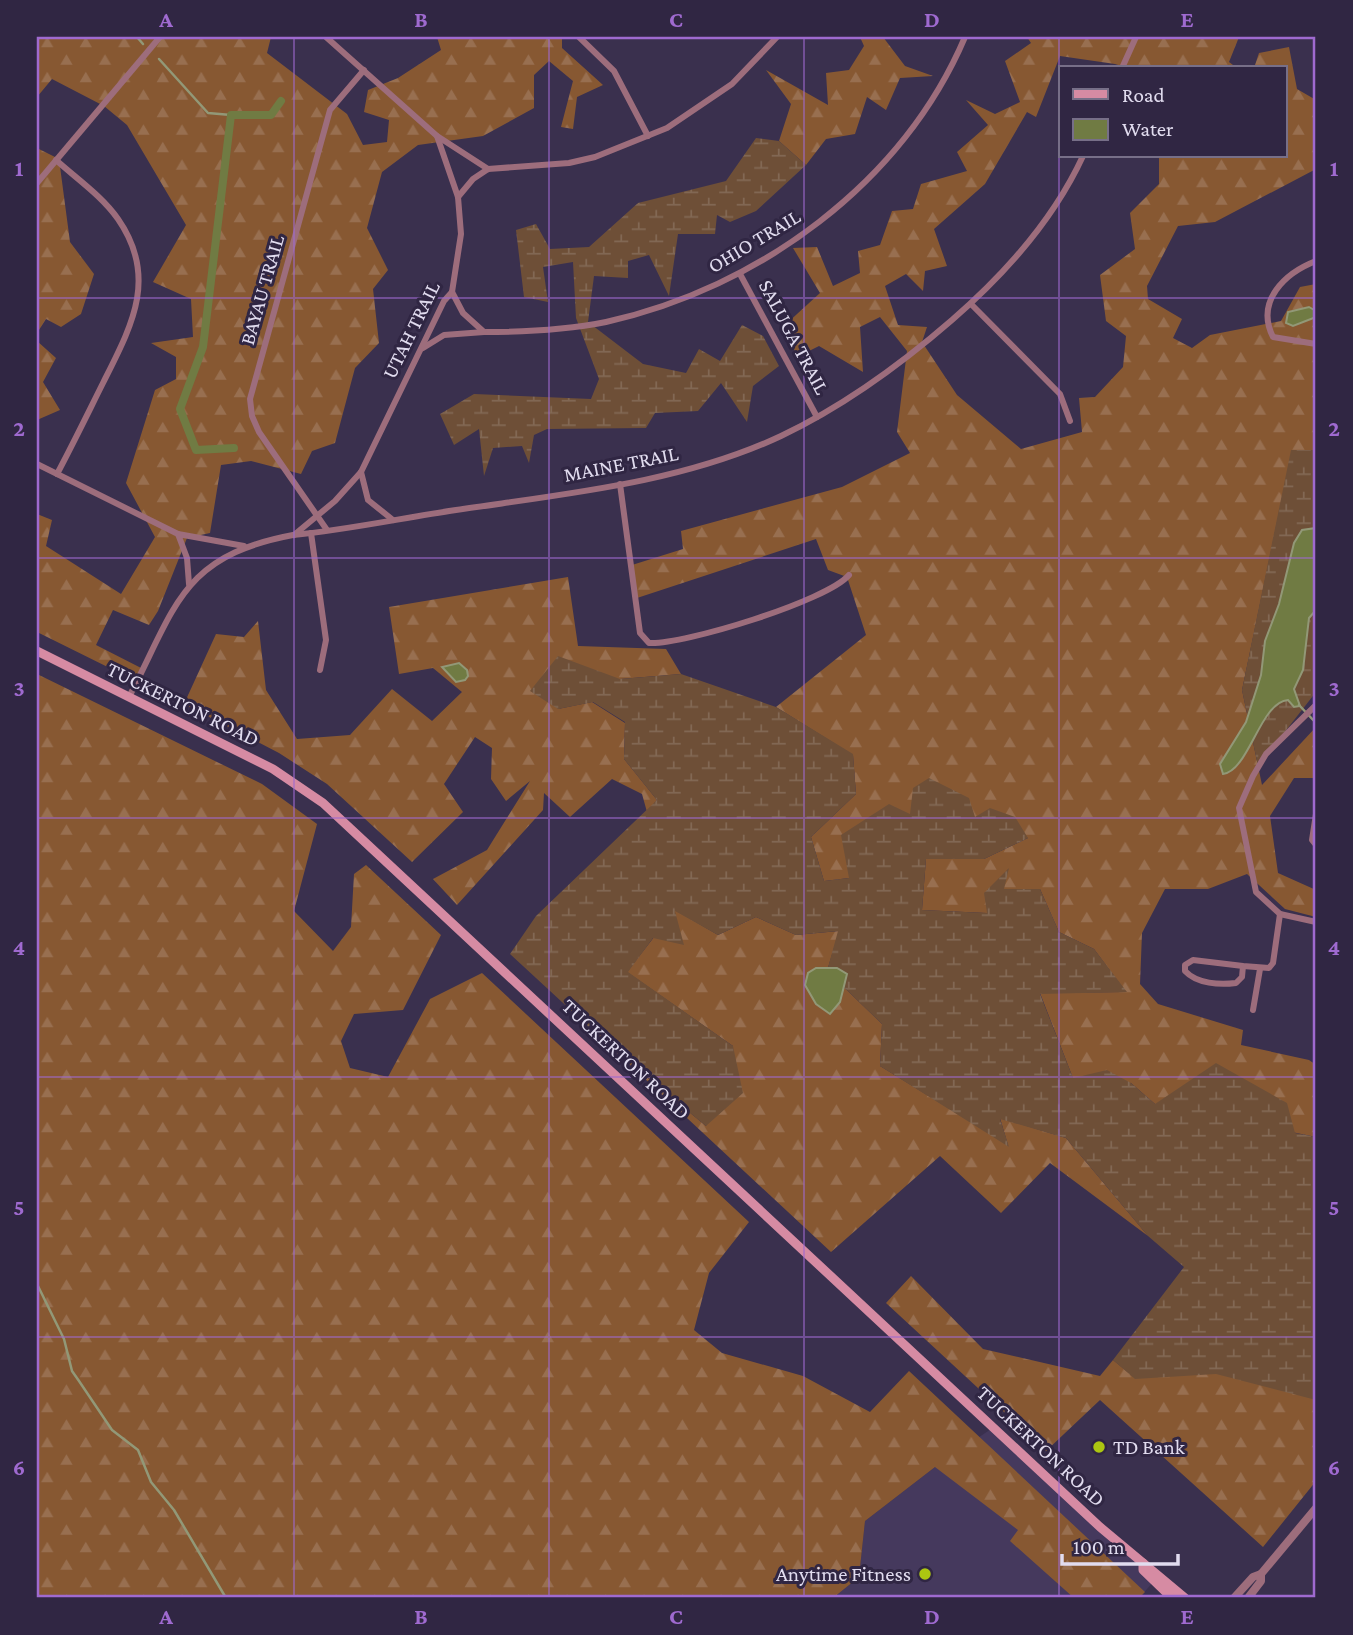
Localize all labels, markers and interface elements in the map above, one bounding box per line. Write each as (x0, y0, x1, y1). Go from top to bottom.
text: A (158, 6, 173, 32)
text: B (414, 6, 428, 32)
text: C (669, 6, 683, 32)
text: D (924, 6, 940, 32)
text: E (1180, 6, 1194, 32)
legend (1059, 66, 1286, 158)
text: Road (1122, 83, 1165, 107)
text: Water (1122, 117, 1174, 141)
text: 1 (15, 155, 24, 181)
text: 1 (1330, 155, 1339, 181)
street label: OHIO TRAIL (703, 204, 805, 278)
street label: BAYAU TRAIL (235, 232, 289, 348)
street label: SALUGA TRAIL (754, 276, 834, 399)
street label: UTAH TRAIL (377, 277, 445, 383)
text: 2 (13, 415, 25, 441)
text: 2 (1328, 415, 1340, 441)
street label: MAINE TRAIL (562, 441, 681, 487)
street label: TUCKERTON ROAD (103, 657, 263, 751)
text: 3 (13, 675, 25, 701)
text: 3 (1328, 675, 1340, 701)
text: 4 (13, 934, 25, 960)
text: 4 (1328, 934, 1340, 960)
street label: TUCKERTON ROAD (557, 993, 695, 1125)
text: 5 (13, 1194, 25, 1220)
text: 5 (1328, 1194, 1340, 1220)
street label: TUCKERTON ROAD (972, 1380, 1110, 1512)
place label: TD Bank (1113, 1435, 1185, 1459)
marker: TD Bank (1091, 1439, 1107, 1455)
text: 6 (13, 1454, 25, 1480)
text: 6 (1328, 1454, 1340, 1480)
scale bar (1062, 1523, 1178, 1567)
text: 100 m (1073, 1535, 1125, 1559)
place label: Anytime Fitness (776, 1562, 911, 1586)
marker: Anytime Fitness (917, 1566, 933, 1582)
text: A (158, 1603, 173, 1629)
text: B (414, 1603, 428, 1629)
text: C (669, 1603, 683, 1629)
text: D (924, 1603, 940, 1629)
text: E (1180, 1603, 1194, 1629)

